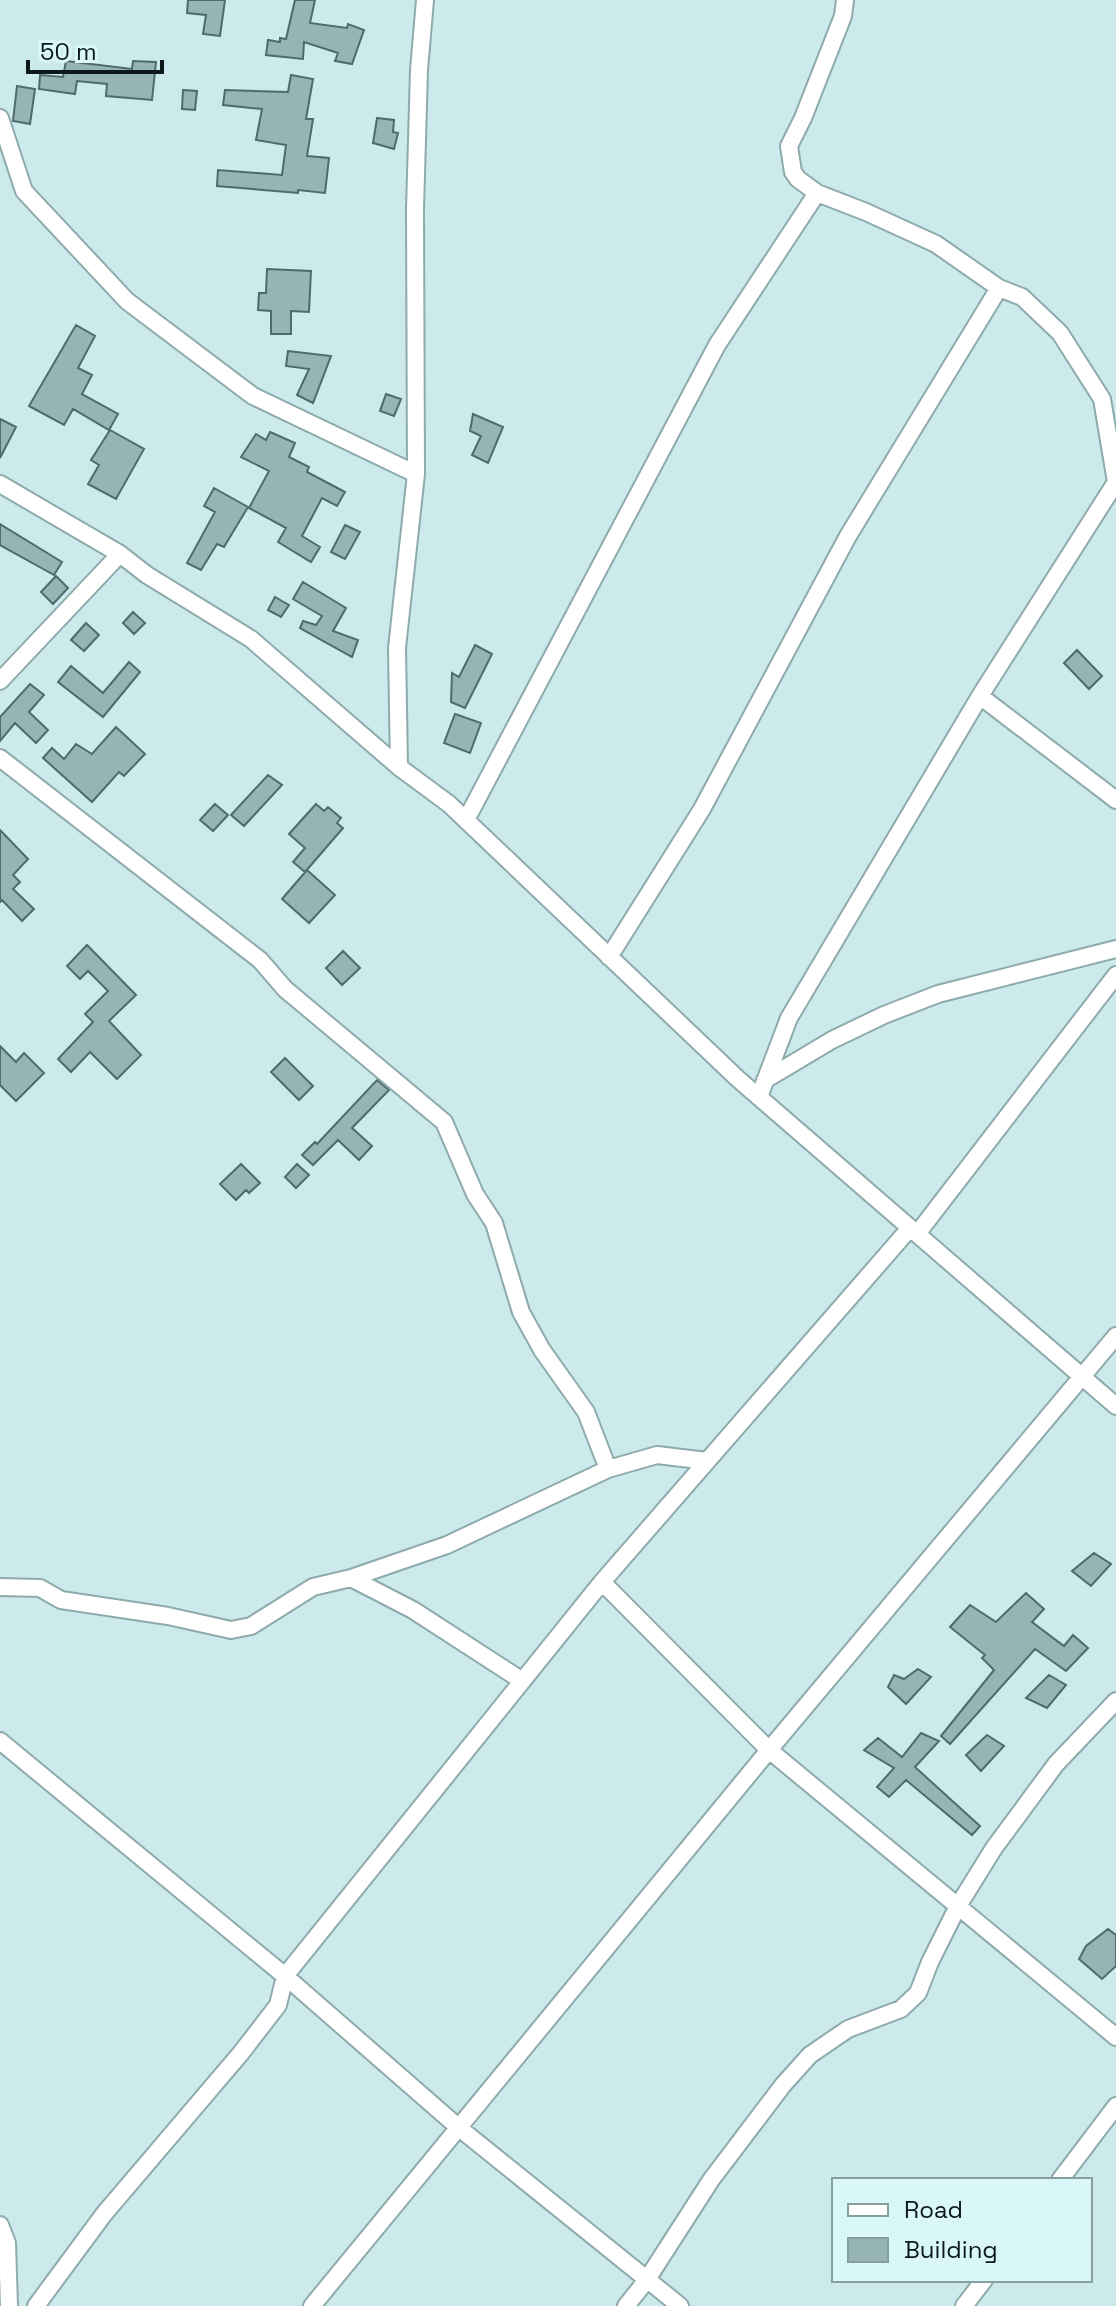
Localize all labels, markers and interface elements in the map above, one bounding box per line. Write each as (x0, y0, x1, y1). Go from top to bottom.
scale bar (28, 24, 162, 74)
text: 50 m (40, 36, 97, 67)
legend (832, 2178, 1092, 2282)
text: Road (904, 2194, 963, 2225)
text: Building (904, 2234, 998, 2265)

